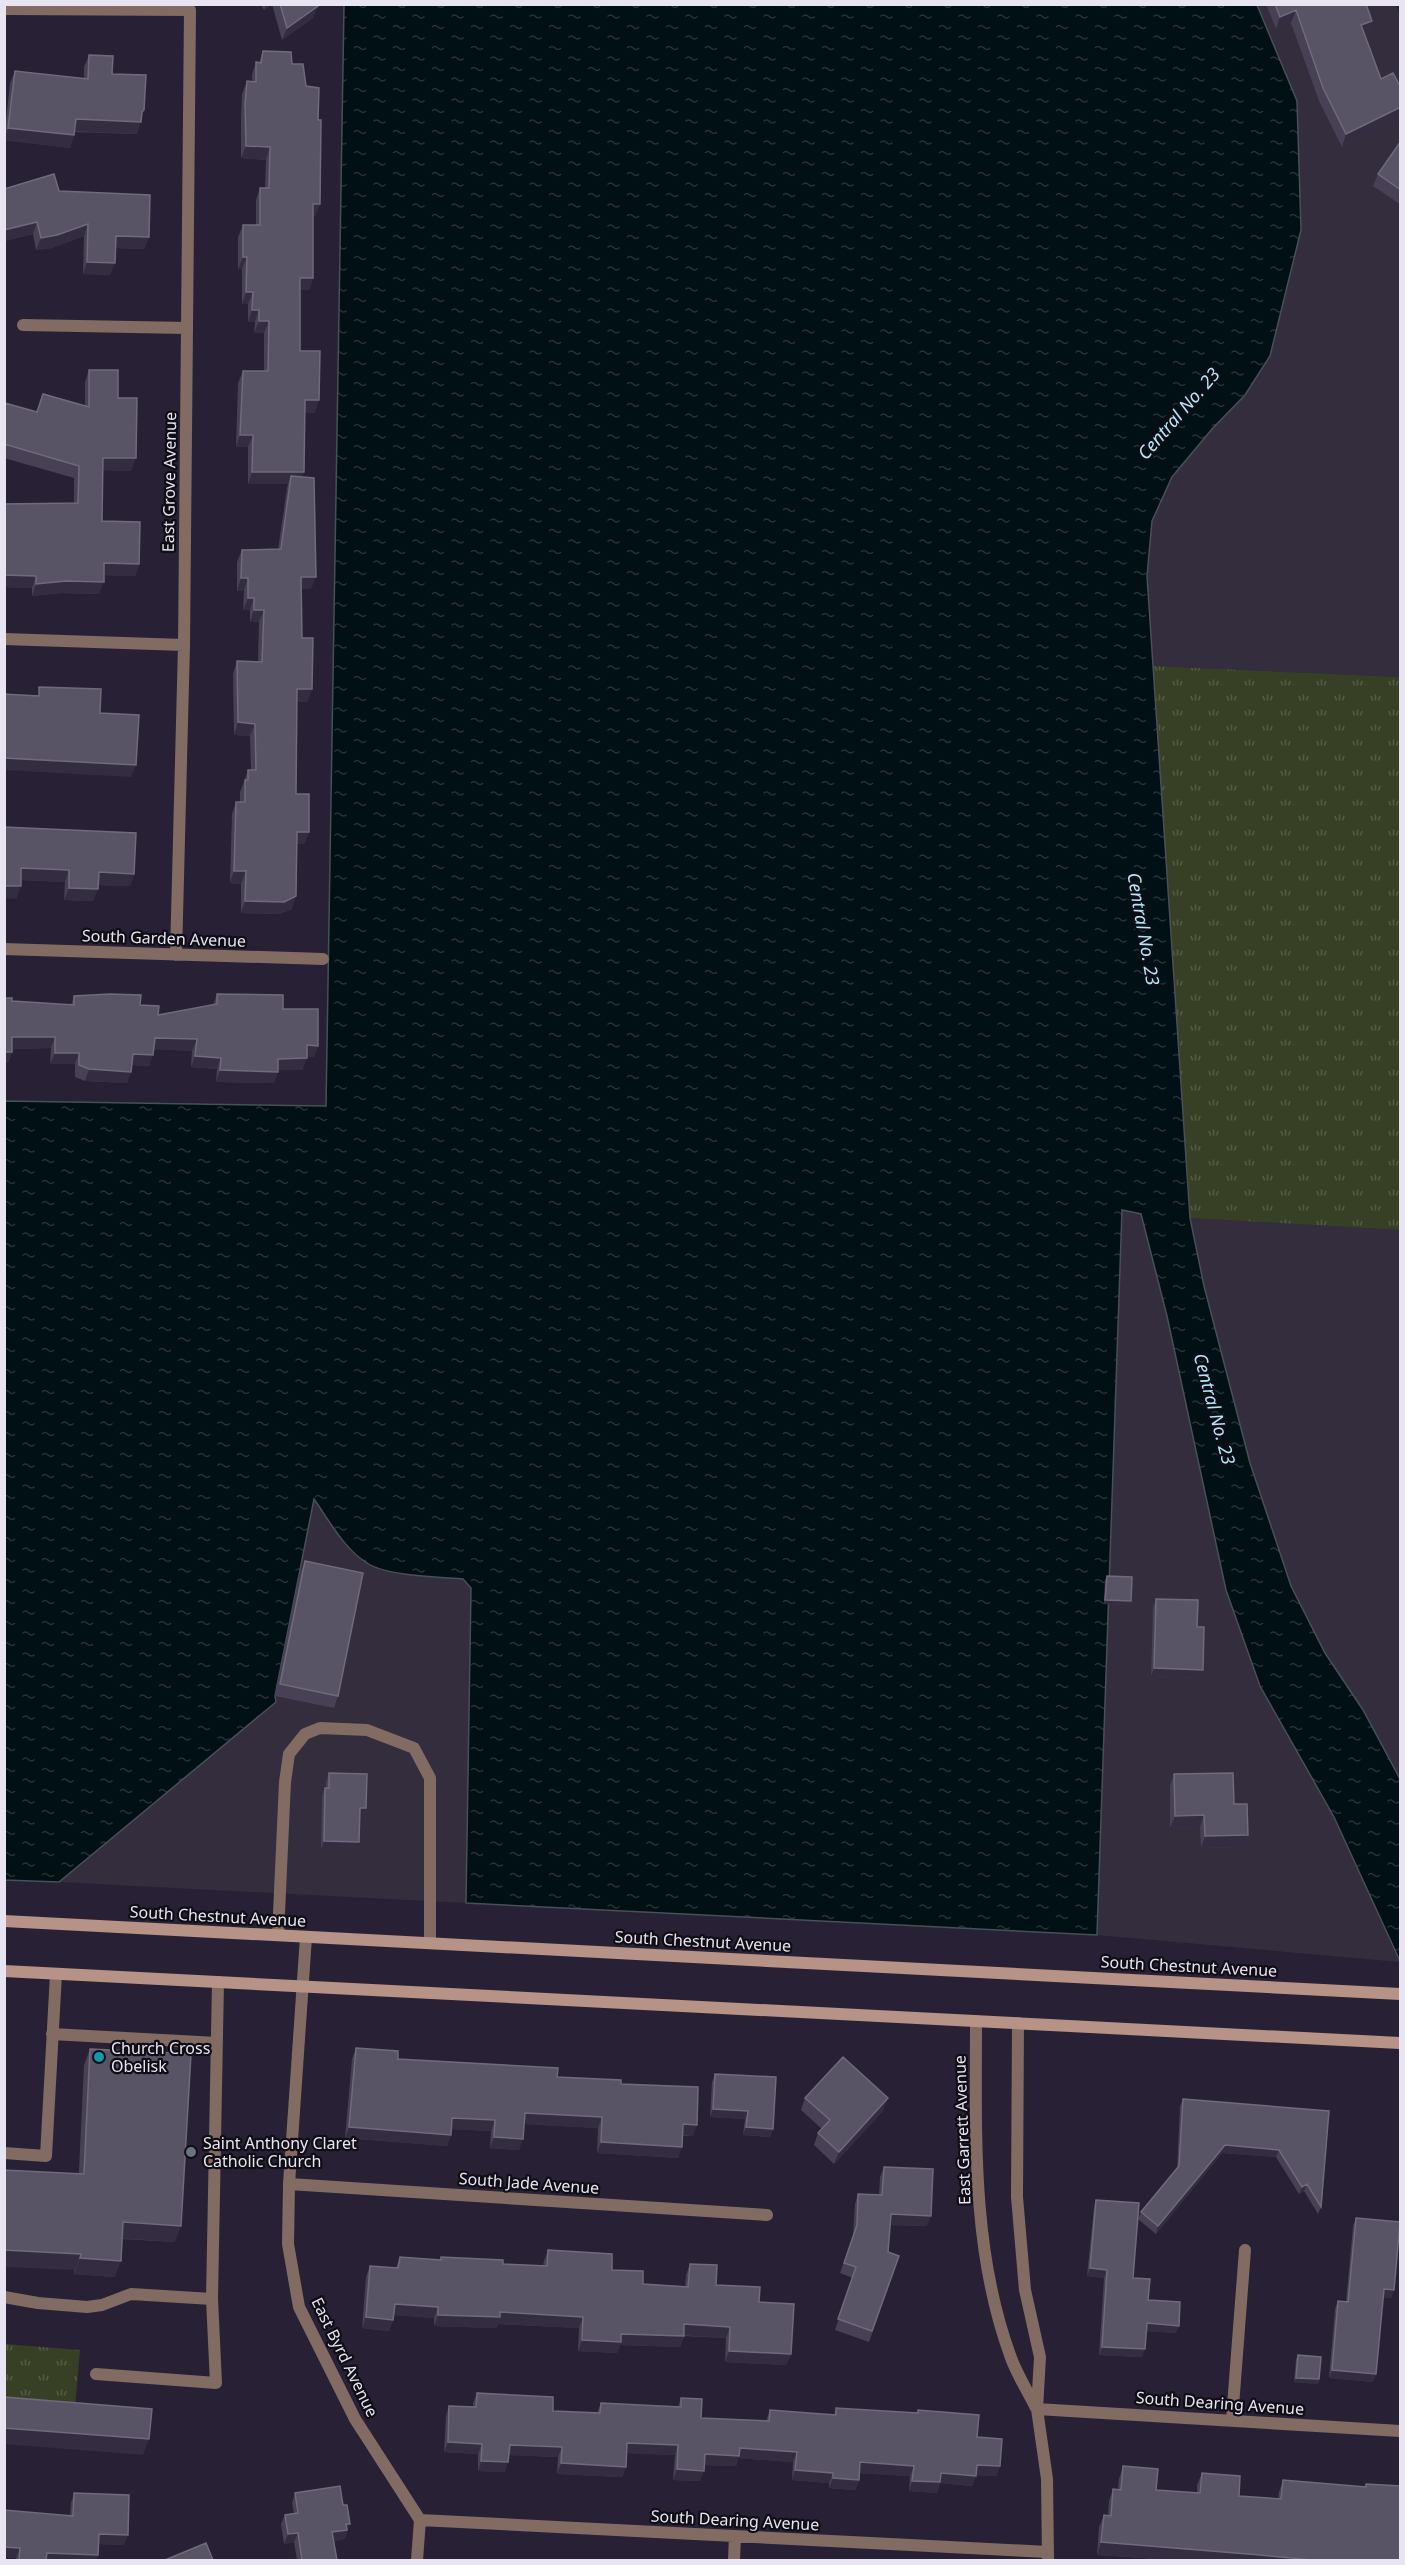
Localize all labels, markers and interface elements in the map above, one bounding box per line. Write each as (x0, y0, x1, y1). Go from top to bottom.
water label: Central No. 23 (1132, 362, 1225, 464)
street label: East Grove Avenue (157, 412, 181, 552)
water label: Central No. 23 (1122, 870, 1166, 987)
street label: South Garden Avenue (82, 924, 246, 952)
water label: Central No. 23 (1189, 1350, 1241, 1467)
street label: South Chestnut Avenue (129, 1900, 307, 1932)
street label: South Chestnut Avenue (614, 1925, 792, 1957)
street label: South Chestnut Avenue (1100, 1950, 1278, 1982)
place label: Church Cross Obelisk (111, 2037, 210, 2077)
marker: Church Cross Obelisk (92, 2050, 106, 2064)
street label: East Garrett Avenue (948, 2055, 976, 2205)
place label: Saint Anthony Claret Catholic Church (203, 2132, 357, 2172)
marker: Saint Anthony Claret Catholic Church (184, 2145, 198, 2159)
street label: South Jade Avenue (458, 2167, 600, 2199)
street label: East Byrd Avenue (307, 2294, 383, 2420)
street label: South Dearing Avenue (1135, 2386, 1305, 2420)
street label: South Dearing Avenue (650, 2505, 820, 2535)

